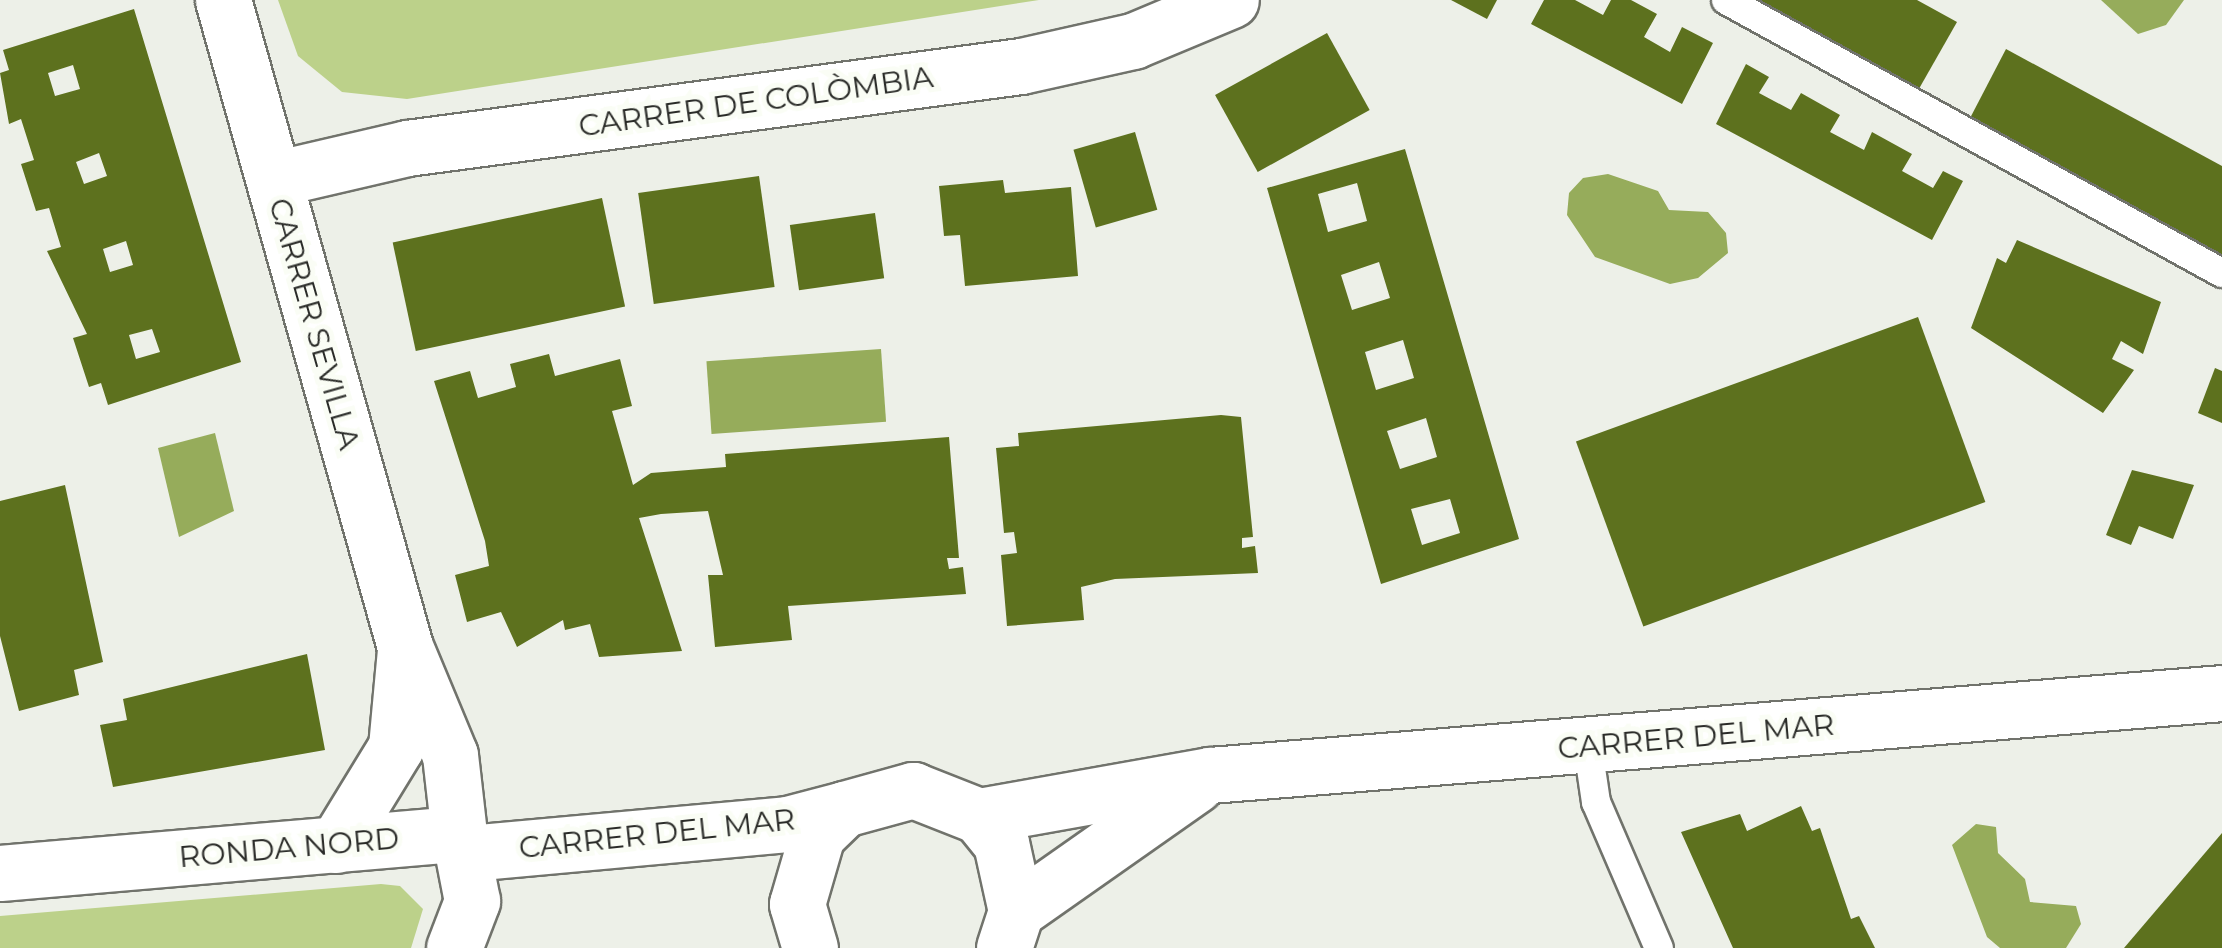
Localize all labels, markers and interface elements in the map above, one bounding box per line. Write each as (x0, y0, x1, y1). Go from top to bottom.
street label: CARRER DE COLÒMBIA (576, 59, 936, 145)
street label: CARRER SEVILLA (261, 194, 367, 454)
street label: CARRER DEL MAR (1556, 707, 1836, 767)
street label: CARRER DEL MAR (517, 802, 797, 866)
street label: RONDA NORD (177, 820, 401, 876)

